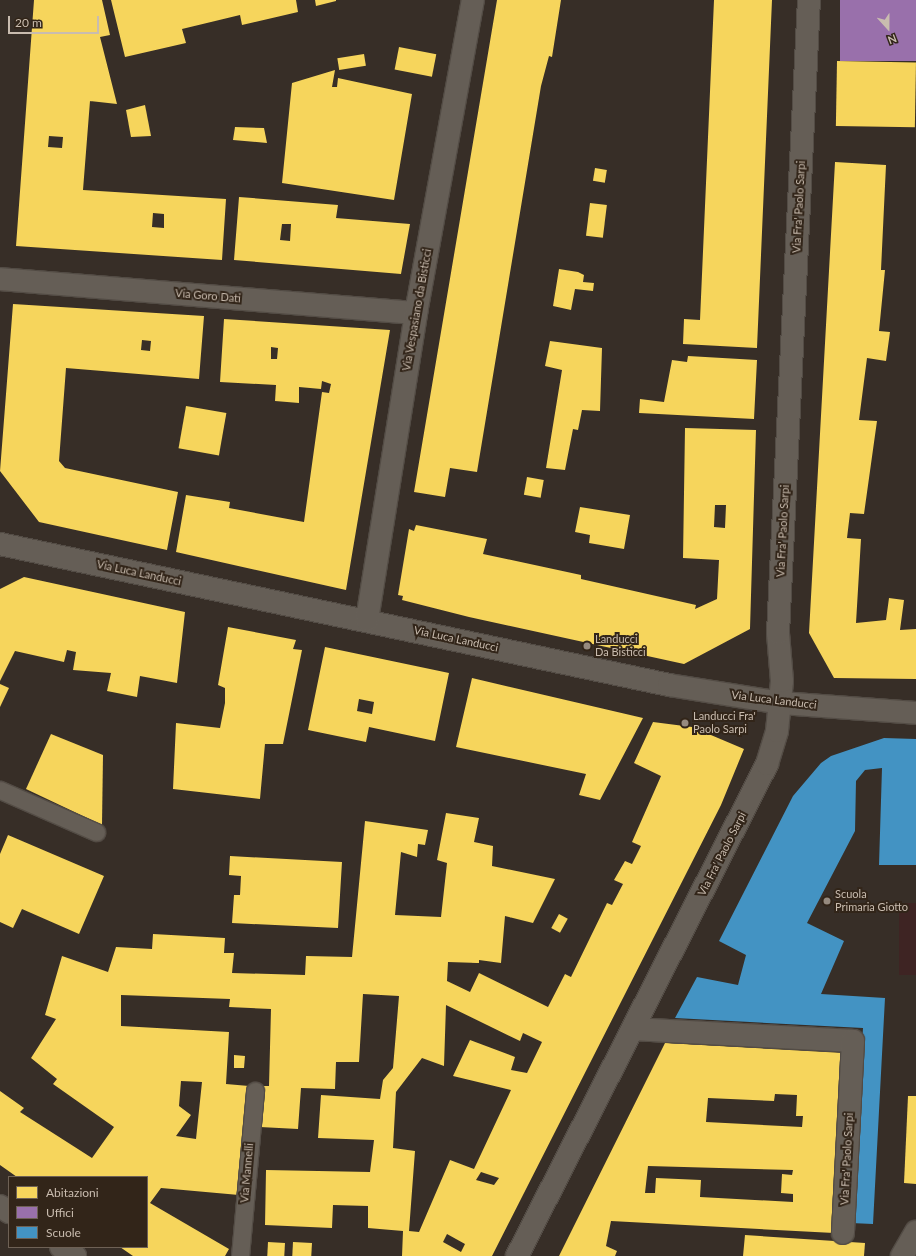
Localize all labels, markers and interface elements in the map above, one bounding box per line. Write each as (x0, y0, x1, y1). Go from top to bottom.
scale bar (10, 8, 101, 34)
north arrow (868, 8, 908, 48)
text: 20 m (15, 15, 42, 30)
text: N (886, 32, 899, 47)
street label: Via Fra' Paolo Sarpi (790, 161, 808, 253)
street label: Via Vespasiano da Bisticci (400, 248, 434, 372)
street label: Via Goro Dati (175, 287, 241, 305)
street label: Via Fra' Paolo Sarpi (774, 485, 792, 577)
street label: Via Luca Landucci (96, 558, 182, 588)
street label: Via Luca Landucci (413, 624, 499, 654)
place label: Landucci Da Bisticci (595, 633, 646, 659)
marker: Landucci Da Bisticci (582, 641, 592, 651)
street label: Via Luca Landucci (731, 688, 817, 712)
place label: Landucci Fra' Paolo Sarpi (693, 710, 756, 736)
marker: Landucci Fra' Paolo Sarpi (680, 718, 690, 728)
street label: Via Fra' Paolo Sarpi (695, 810, 749, 898)
place label: Scuola Primaria Giotto (835, 888, 908, 914)
marker: Scuola Primaria Giotto (822, 896, 832, 906)
street label: Via Fra' Paolo Sarpi (838, 1113, 856, 1205)
street label: Via Mannelli (238, 1143, 256, 1203)
legend (8, 1176, 148, 1248)
text: Abitazioni (46, 1185, 99, 1200)
text: Uffici (46, 1205, 74, 1220)
text: Scuole (46, 1225, 81, 1240)

